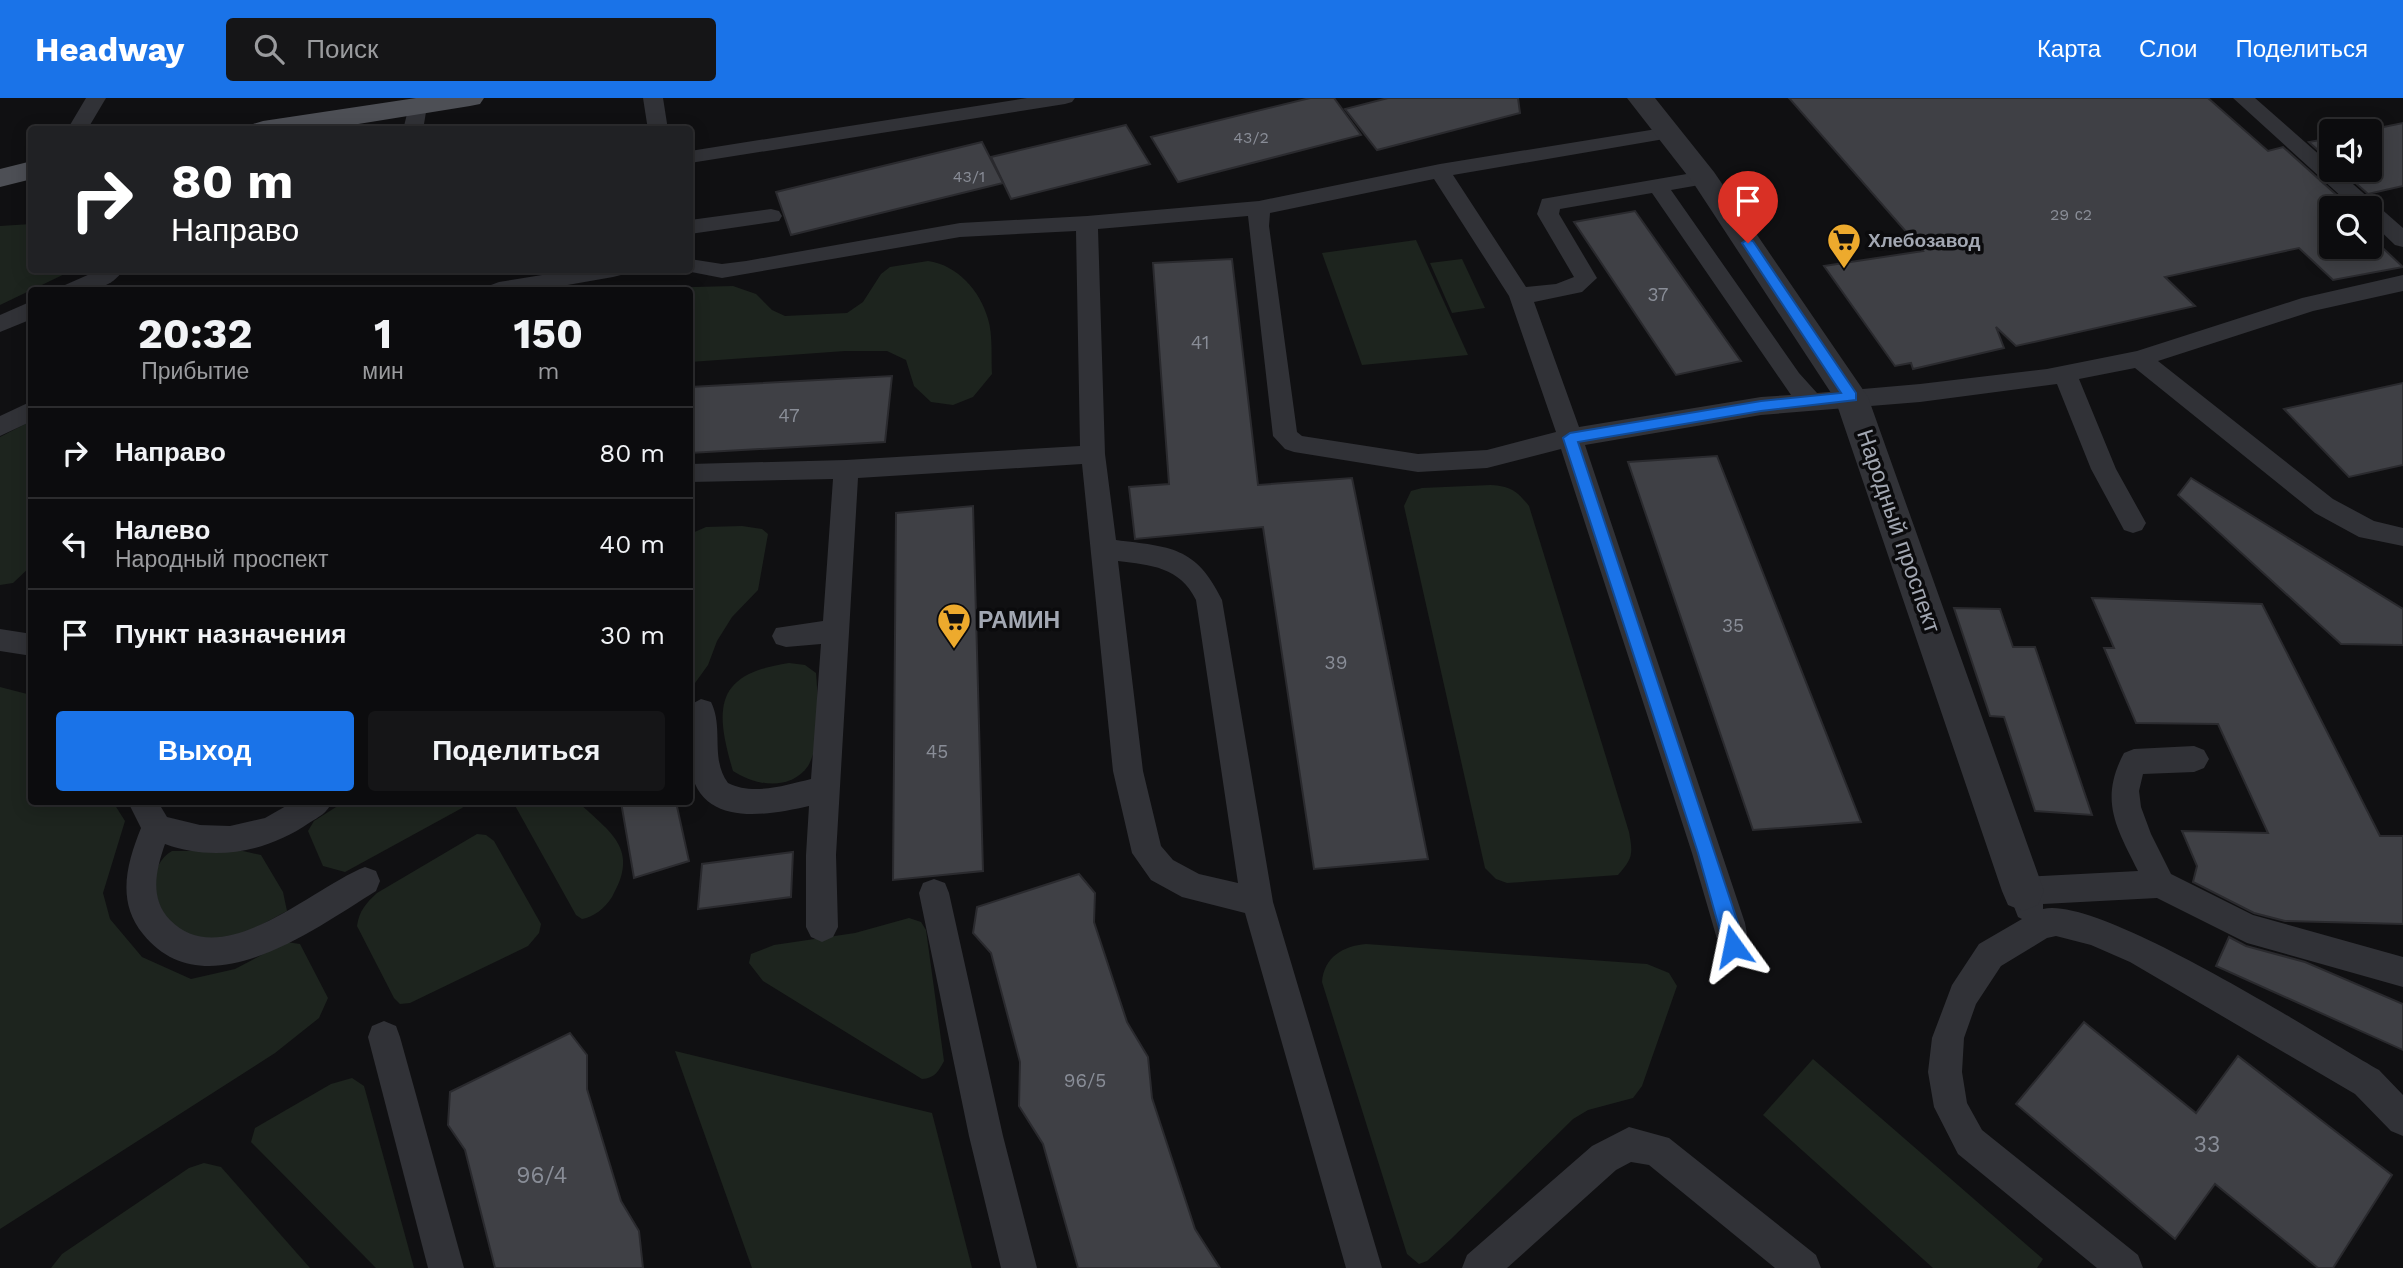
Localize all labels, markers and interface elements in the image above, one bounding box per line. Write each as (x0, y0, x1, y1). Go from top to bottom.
search box (226, 18, 716, 81)
text: Headway (35, 30, 184, 69)
icon: search (250, 30, 288, 68)
text: Поиск (306, 34, 378, 64)
text: Карта (2037, 35, 2101, 63)
text: Слои (2139, 35, 2197, 63)
text: Поделиться (2235, 35, 2368, 63)
map controls (2319, 119, 2382, 259)
button: sound (2319, 119, 2382, 182)
house number: 43/2 (1233, 128, 1269, 147)
text: 80 m (171, 152, 293, 210)
icon: right (56, 154, 147, 245)
house number: 43/1 (953, 167, 985, 186)
pin (1718, 171, 1778, 243)
icon: arrive (1729, 182, 1767, 220)
button: search (2319, 196, 2382, 259)
house number: 29 с2 (2050, 205, 2092, 224)
text: Направо (171, 211, 299, 249)
supermarket icon: Хлебозавод (1825, 221, 1863, 270)
place label: Хлебозавод (1868, 229, 1981, 252)
house number: 37 (1648, 283, 1668, 306)
text: 20:32 (138, 309, 253, 358)
text: 1 (374, 309, 392, 358)
text: 150 (514, 309, 583, 358)
house number: 41 (1191, 331, 1209, 354)
text: Прибытие (141, 358, 249, 385)
text: мин (362, 358, 404, 385)
text: m (537, 358, 559, 385)
house number: 47 (778, 404, 800, 427)
street label: Народный проспект (1851, 426, 1946, 637)
icon: right (56, 434, 94, 472)
text: Направо (115, 437, 226, 467)
text: 80 m (599, 438, 665, 468)
text: Налево (115, 515, 210, 545)
icon: left (56, 525, 94, 563)
text: 40 m (599, 529, 665, 559)
text: Народный проспект (115, 546, 328, 573)
supermarket icon: РАМИН (935, 601, 973, 650)
place label: РАМИН (978, 607, 1060, 634)
house number: 35 (1722, 614, 1744, 637)
icon: arrive (56, 616, 94, 654)
text: Пункт назначения (115, 619, 346, 649)
text: 30 m (600, 620, 665, 650)
house number: 39 (1325, 651, 1347, 674)
button: Выход (56, 711, 354, 791)
button: Поделиться (368, 711, 665, 791)
house number: 45 (926, 740, 948, 763)
position arrow (1696, 909, 1770, 983)
house number: 96/5 (1064, 1069, 1106, 1092)
house number: 33 (2194, 1131, 2220, 1158)
house number: 96/4 (516, 1162, 568, 1189)

